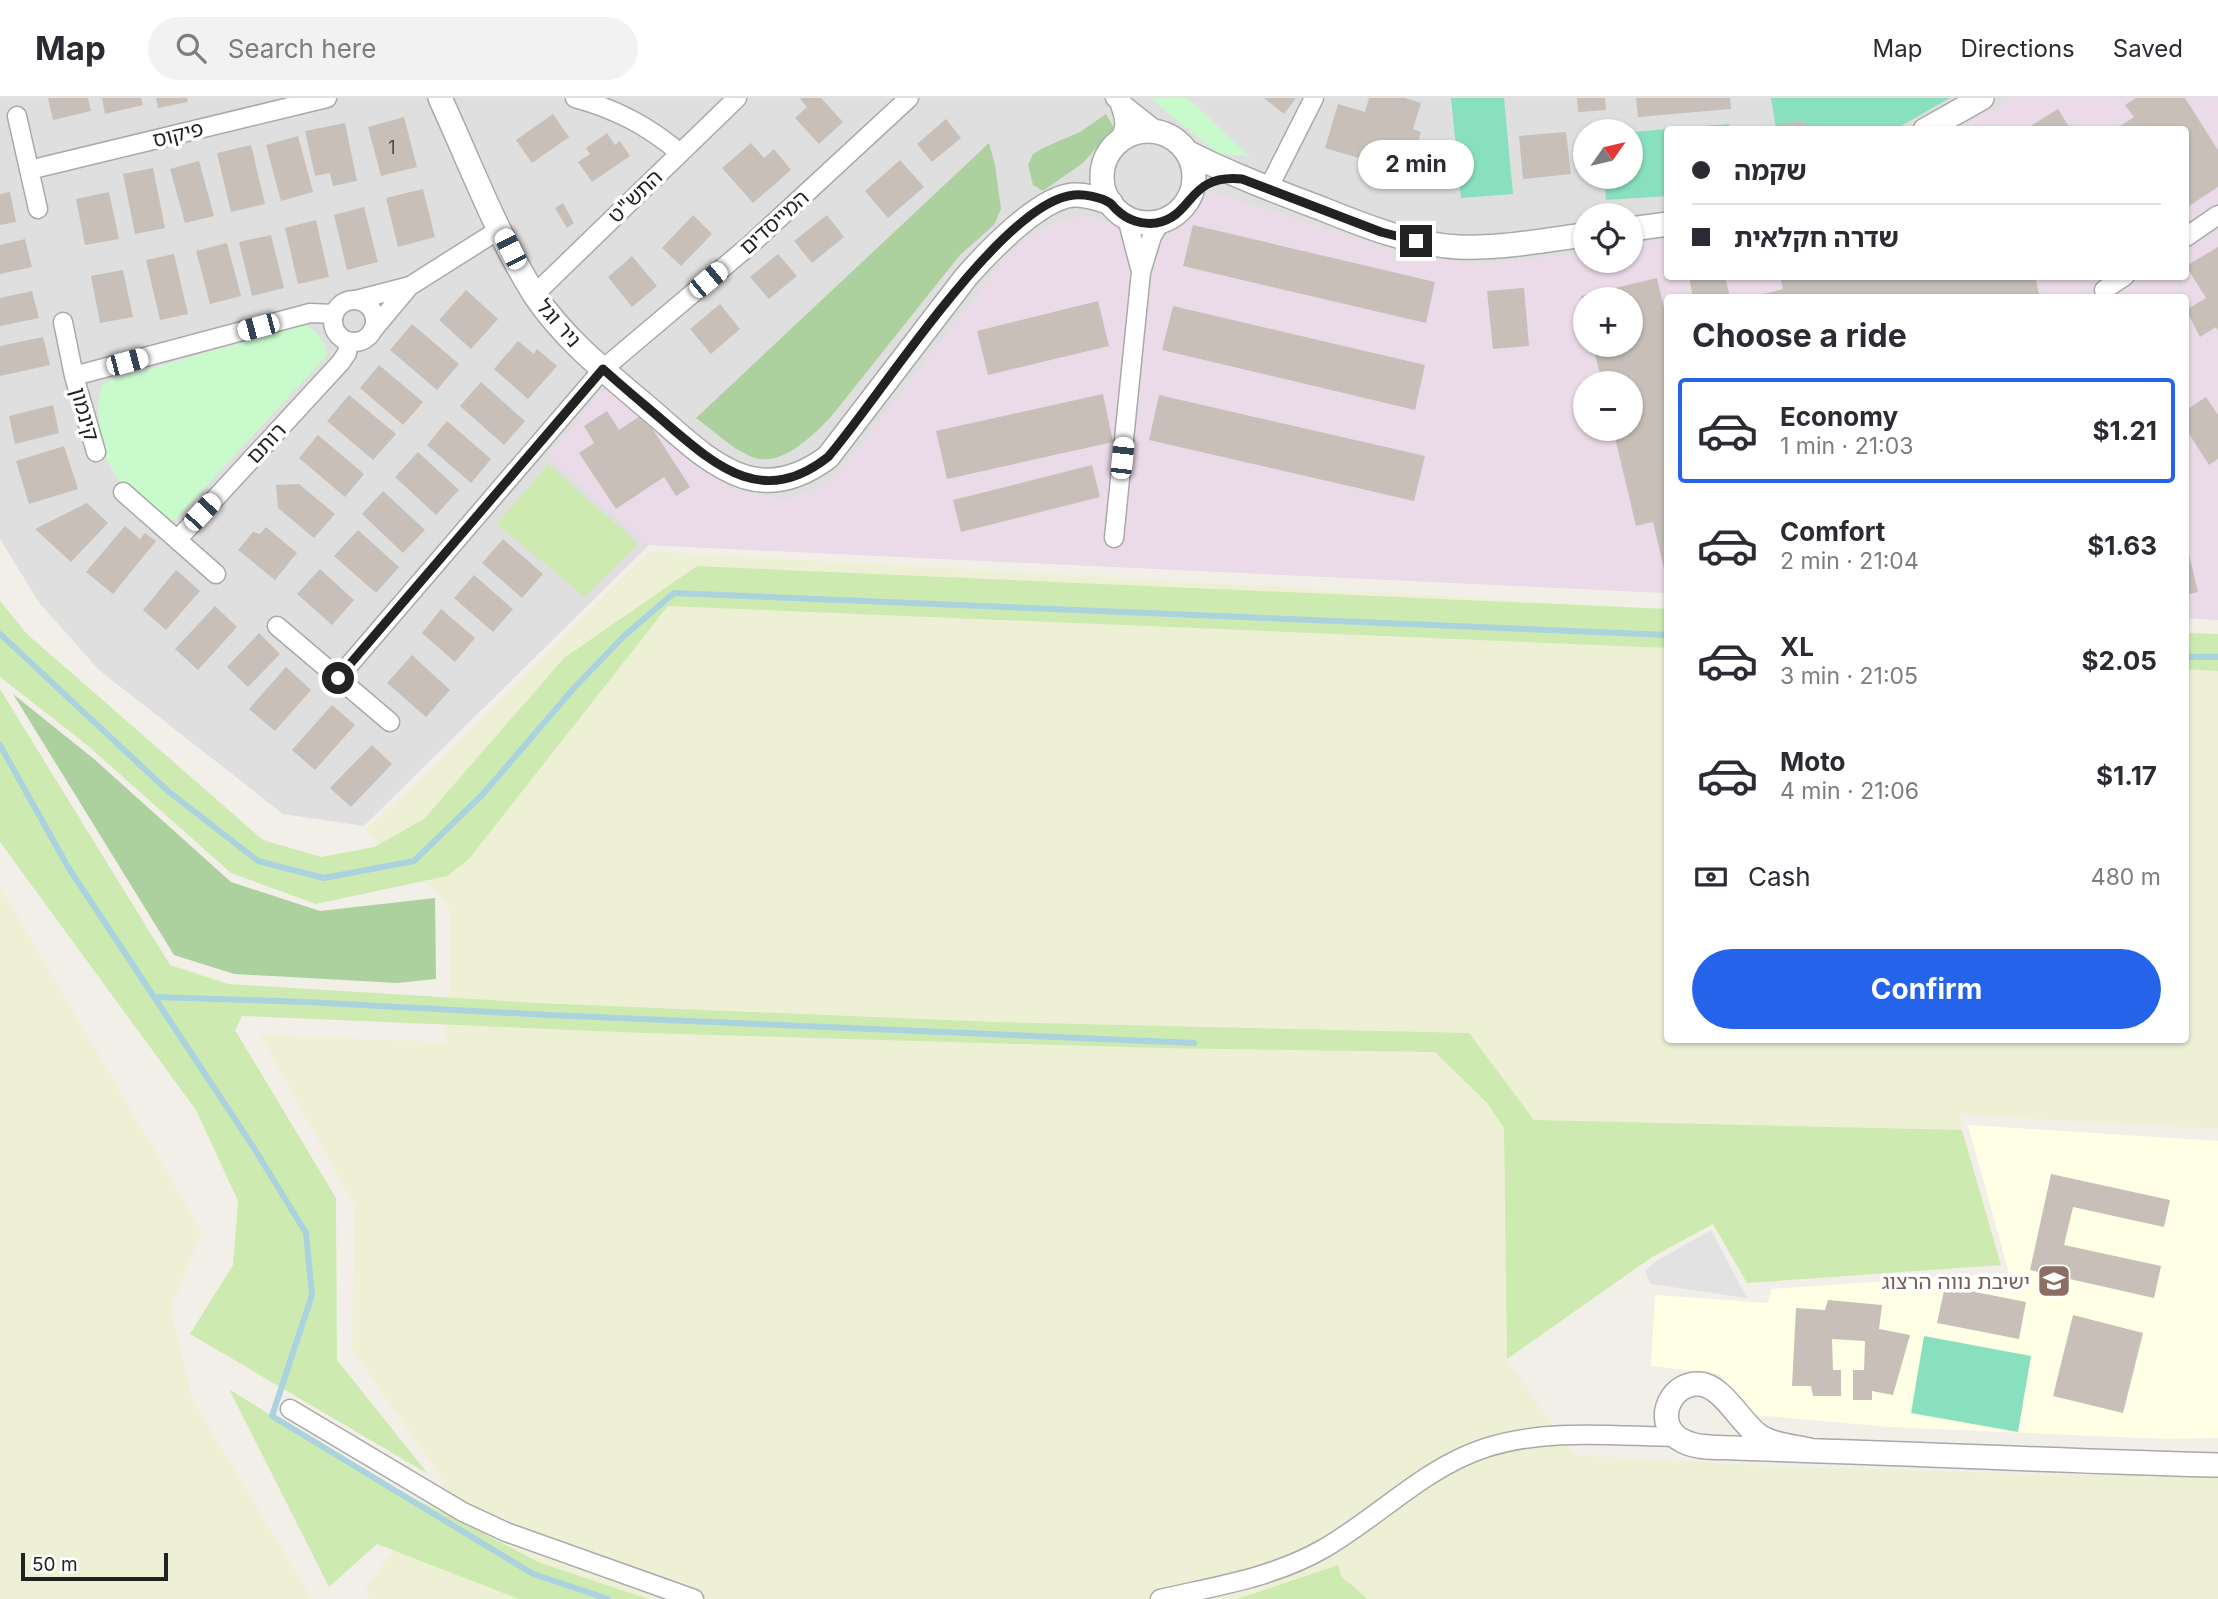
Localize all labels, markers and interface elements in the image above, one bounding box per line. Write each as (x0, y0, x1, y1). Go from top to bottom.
search box (148, 17, 638, 80)
text: Map (35, 28, 106, 68)
icon: search (172, 29, 210, 67)
text: Search here (228, 33, 376, 64)
text: Map (1873, 34, 1922, 63)
text: Directions (1960, 34, 2075, 63)
text: Saved (2113, 34, 2183, 63)
street label: פיקוס (150, 116, 206, 152)
north arrow (1573, 119, 1643, 189)
map controls (1573, 119, 1643, 441)
house number: 1 (388, 137, 396, 158)
callout: 2 min (1358, 139, 1474, 188)
text: 2 min (1385, 150, 1447, 178)
text: שקמה (1734, 155, 1807, 186)
street label: התש"ט (603, 164, 667, 228)
street label: המייסדים (734, 185, 814, 259)
button: locate (1573, 203, 1643, 273)
text: שדרה חקלאית (1734, 222, 1899, 253)
route end (1400, 225, 1432, 257)
car (492, 226, 529, 272)
car (686, 258, 731, 302)
button: + (1573, 287, 1643, 357)
street label: ניר וגל (531, 294, 587, 352)
car (235, 311, 282, 343)
text: Choose a ride (1692, 316, 1907, 355)
car (104, 346, 151, 378)
button: − (1573, 371, 1643, 441)
street label: קינמון (65, 384, 105, 444)
icon: car (1696, 399, 1759, 462)
text: Economy (1780, 401, 1898, 432)
text: $1.21 (2092, 415, 2157, 446)
street label: רותם (241, 418, 291, 468)
text: 1 min · 21:03 (1780, 432, 1913, 460)
car (1110, 436, 1135, 480)
car (180, 489, 225, 535)
icon: car (1696, 514, 1759, 577)
text: Comfort (1780, 516, 1885, 547)
text: $1.63 (2087, 530, 2157, 561)
text: 2 min · 21:04 (1780, 547, 1919, 575)
icon: car (1696, 629, 1759, 692)
text: XL (1780, 631, 1814, 662)
text: $2.05 (2082, 645, 2157, 676)
route start (322, 662, 354, 694)
text: 3 min · 21:05 (1780, 662, 1918, 690)
icon: car (1696, 744, 1759, 807)
text: Moto (1780, 746, 1845, 777)
text: $1.17 (2096, 760, 2157, 791)
text: 4 min · 21:06 (1780, 777, 1919, 805)
icon: cash (1692, 858, 1730, 896)
text: Cash (1748, 861, 1811, 892)
text: 480 m (2091, 863, 2161, 891)
button: Confirm (1692, 949, 2161, 1029)
school or university icon: ישיבת נווה הרצוג (2035, 1262, 2073, 1300)
place label: ישיבת נווה הרצוג (1882, 1269, 2030, 1294)
scale bar (21, 1550, 168, 1582)
text: 50 m (32, 1553, 78, 1576)

